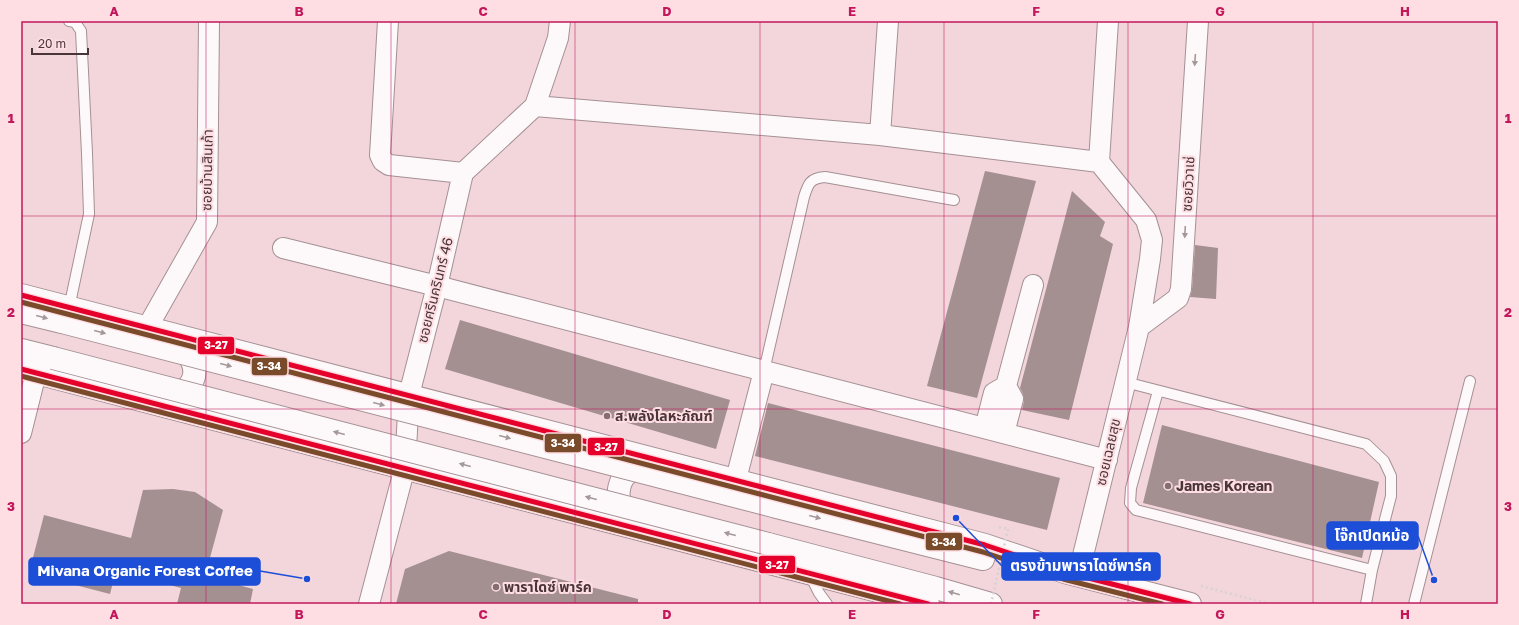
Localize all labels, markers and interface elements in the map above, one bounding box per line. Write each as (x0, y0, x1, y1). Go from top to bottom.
text: A (109, 3, 119, 19)
text: B (294, 3, 304, 19)
text: C (478, 3, 488, 19)
text: D (662, 3, 672, 19)
text: E (848, 3, 856, 19)
text: F (1032, 3, 1040, 19)
text: G (1215, 3, 1225, 19)
text: H (1400, 3, 1410, 19)
scale bar (32, 30, 88, 56)
text: 20 m (38, 36, 66, 51)
one-way arrow (1192, 54, 1199, 66)
text: 1 (8, 110, 15, 126)
text: 1 (1505, 110, 1512, 126)
street label: ซอยบ้านสินเก้า (197, 129, 216, 211)
street label: ซอยวิวาเช่ (1178, 156, 1197, 212)
one-way arrow (1181, 226, 1188, 238)
street label: ซอยศรีนครินทร์ 46 (413, 235, 456, 344)
text: 2 (7, 304, 15, 320)
text: 2 (1504, 304, 1512, 320)
one-way arrow (36, 314, 48, 320)
one-way arrow (94, 329, 106, 335)
line badge: 3-27 (197, 336, 235, 355)
text: 3-27 (204, 338, 228, 351)
line badge: 3-34 (251, 357, 288, 376)
text: 3-34 (257, 359, 281, 372)
one-way arrow (220, 362, 232, 368)
one-way arrow (373, 402, 385, 408)
place label: ส.พลังโลหะภัณฑ์ (615, 407, 713, 424)
marker: ส.พลังโลหะภัณฑ์ (602, 411, 612, 421)
street label: ซอยเฉลยสุข (1092, 417, 1124, 487)
one-way arrow (333, 429, 345, 435)
line badge: 3-34 (544, 433, 582, 453)
one-way arrow (499, 434, 511, 440)
text: 3-34 (551, 436, 575, 449)
line badge: 3-27 (587, 437, 625, 456)
text: 3-27 (594, 440, 618, 453)
one-way arrow (459, 462, 471, 468)
place label: James Korean (1176, 477, 1272, 494)
marker: James Korean (1163, 481, 1173, 491)
one-way arrow (585, 495, 597, 501)
text: 3 (7, 498, 15, 514)
text: 3 (1504, 498, 1512, 514)
one-way arrow (809, 514, 821, 520)
callout: โจ๊กเปิดหม้อ (1327, 522, 1418, 549)
text: โจ๊กเปิดหม้อ (1335, 526, 1410, 544)
one-way arrow (724, 531, 736, 537)
line badge: 3-34 (925, 532, 963, 551)
text: 3-34 (932, 535, 956, 548)
callout: ตรงข้ามพาราไดซ์พาร์ค (1002, 553, 1160, 580)
line badge: 3-27 (758, 555, 796, 574)
text: ตรงข้ามพาราไดซ์พาร์ค (1010, 556, 1152, 574)
callout: Mivana Organic Forest Coffee (29, 558, 260, 585)
text: 3-27 (765, 558, 789, 571)
text: Mivana Organic Forest Coffee (37, 561, 253, 579)
place label: พาราไดซ์ พาร์ค (504, 578, 592, 595)
marker: พาราไดซ์ พาร์ค (491, 582, 501, 592)
one-way arrow (948, 590, 960, 596)
text: A (109, 606, 119, 622)
text: B (294, 606, 304, 622)
text: C (478, 606, 488, 622)
text: D (662, 606, 672, 622)
text: E (848, 606, 856, 622)
text: F (1032, 606, 1040, 622)
text: G (1215, 606, 1225, 622)
text: H (1400, 606, 1410, 622)

